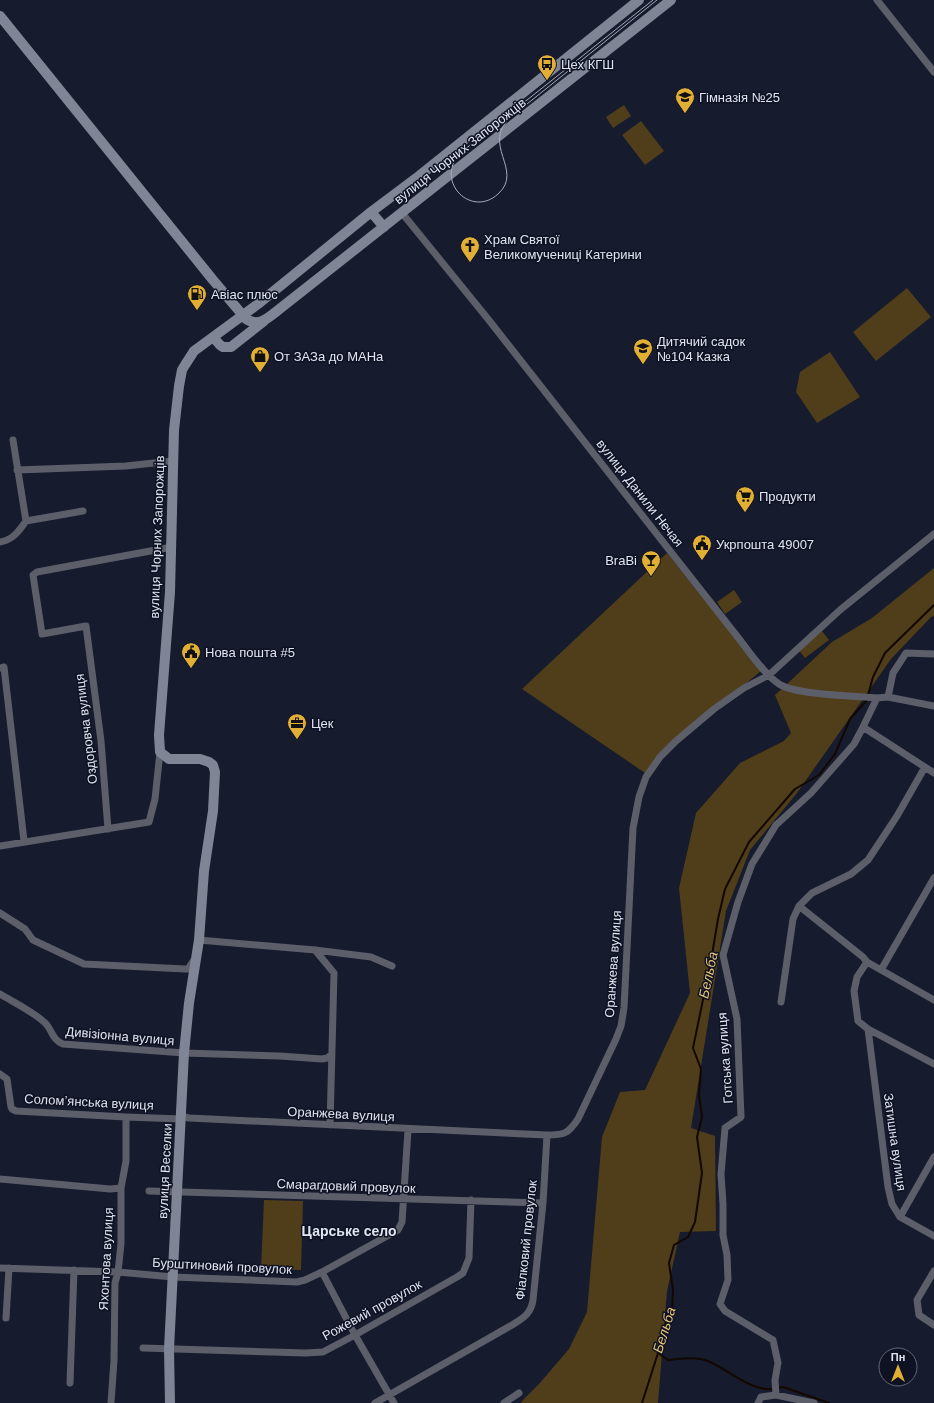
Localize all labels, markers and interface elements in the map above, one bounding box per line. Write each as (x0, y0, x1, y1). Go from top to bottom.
bus stop icon: Цех КГШ (536, 53, 558, 81)
place label: Цех КГШ (561, 57, 614, 72)
school or university icon: Гімназія №25 (674, 86, 696, 114)
place label: Гімназія №25 (699, 90, 780, 105)
street label: вулиця Чорних Запорожців (391, 95, 529, 207)
place label: Храм Святої Великомучениці Катерини (484, 232, 642, 262)
church icon: Храм Святої Великомучениці Катерини (459, 235, 481, 263)
fuel station icon: Авіас плюс (186, 283, 208, 311)
place label: Авіас плюс (211, 287, 278, 302)
place label: Дитячий садок №104 Казка (657, 334, 746, 364)
school or university icon: Дитячий садок №104 Казка (632, 337, 654, 365)
shop icon: От ЗАЗа до МАНа (249, 345, 271, 373)
place label: От ЗАЗа до МАНа (274, 349, 384, 364)
street label: вулиця Данили Нечая (593, 436, 687, 550)
street label: вулиця Чорних Запорожців (147, 455, 167, 619)
supermarket icon: Продукти (734, 485, 756, 513)
place label: Продукти (759, 489, 816, 504)
public building icon: Укрпошта 49007 (691, 533, 713, 561)
place label: Укрпошта 49007 (716, 537, 814, 552)
bar icon: BraBi (640, 549, 662, 577)
place label: BraBi (605, 553, 637, 568)
public building icon: Нова пошта #5 (180, 641, 202, 669)
place label: Нова пошта #5 (205, 645, 295, 660)
street label: Оздоровча вулиця (72, 673, 100, 785)
office icon: Цек (286, 712, 308, 740)
place label: Цек (311, 716, 334, 731)
street label: Оранжева вулиця (602, 910, 624, 1018)
water label: Бельба (695, 950, 721, 1000)
street label: Готська вулиця (714, 1012, 736, 1104)
street label: Дивізіонна вулиця (65, 1024, 175, 1048)
street label: Соломʼянська вулиця (24, 1091, 154, 1113)
street label: Затишна вулиця (881, 1092, 909, 1192)
street label: Оранжева вулиця (287, 1104, 395, 1124)
street label: вулиця Веселки (155, 1123, 175, 1219)
street label: Смарагдовий провулок (276, 1176, 416, 1196)
street label: Фіалковий провулок (512, 1179, 540, 1301)
street label: Яхонтова вулиця (96, 1207, 116, 1311)
district label: Царське село (302, 1223, 397, 1239)
street label: Бурштиновий провулок (152, 1255, 293, 1277)
street label: Рожевий провулок (320, 1276, 425, 1344)
water label: Бельба (649, 1305, 679, 1355)
north arrow (878, 1347, 918, 1387)
text: Пн (891, 1351, 905, 1363)

